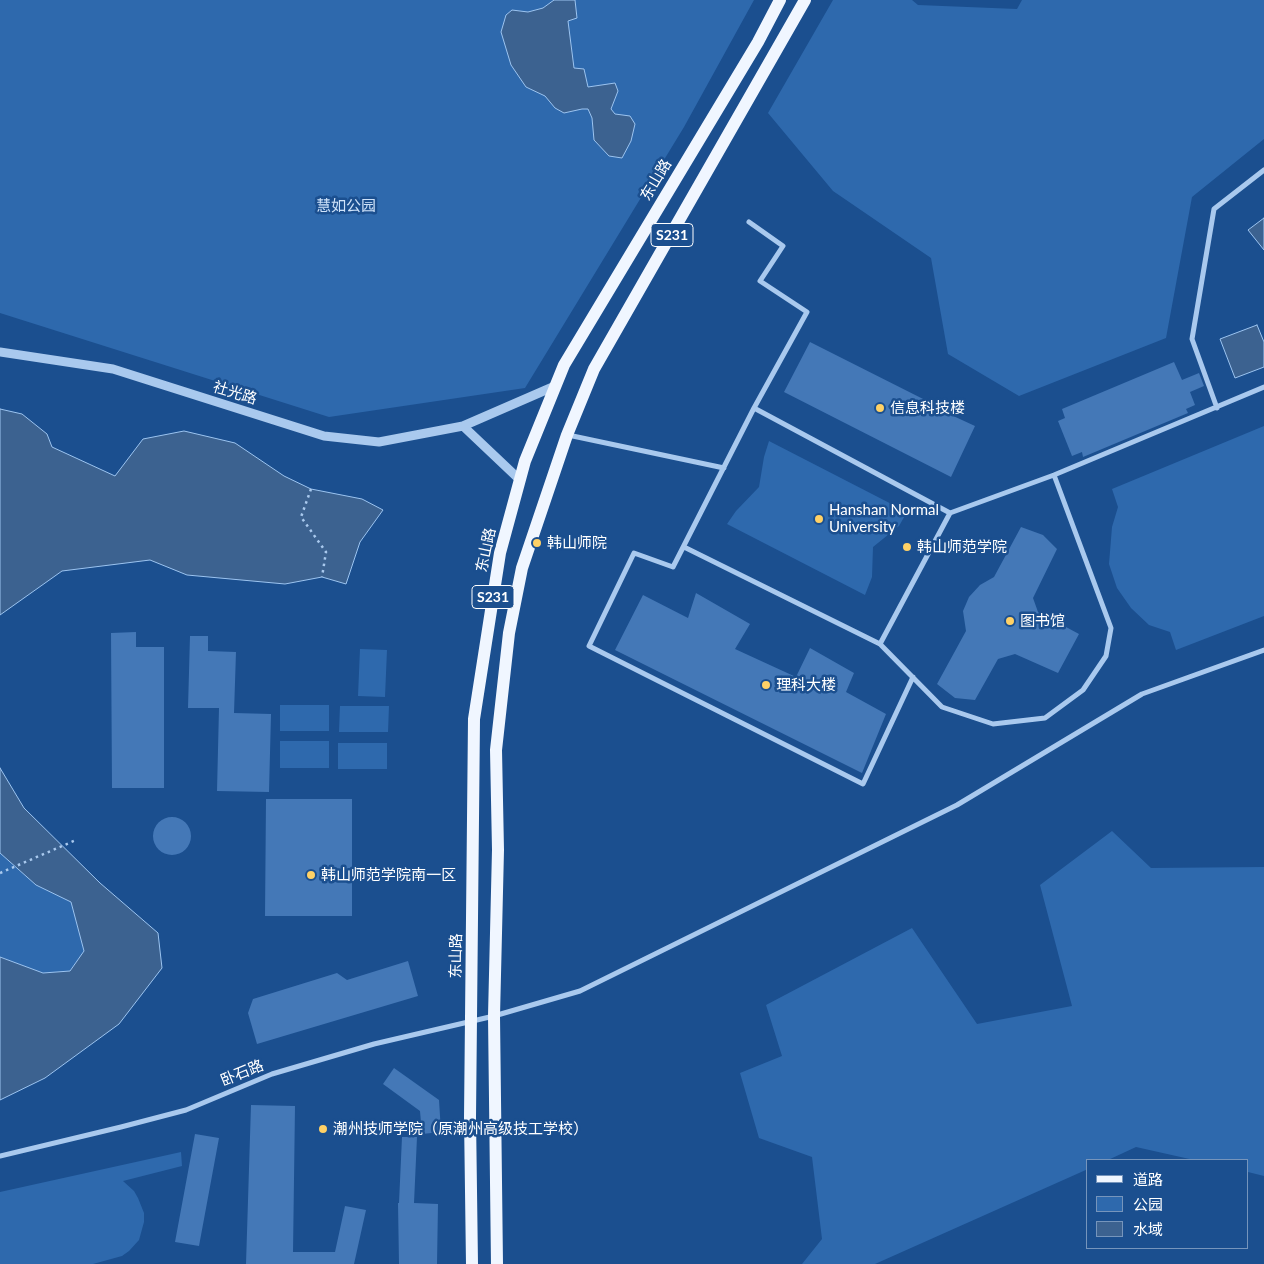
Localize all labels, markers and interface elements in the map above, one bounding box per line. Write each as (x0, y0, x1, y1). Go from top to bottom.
street label: 东山路 (637, 156, 675, 204)
park label: 慧如公园 (316, 197, 376, 215)
road number: S231 (651, 224, 693, 246)
street label: 社光路 (211, 378, 259, 408)
place label: 信息科技楼 (890, 399, 965, 417)
marker: 信息科技楼 (874, 402, 886, 414)
place label: Hanshan Normal University (829, 501, 939, 536)
marker: Hanshan Normal University (813, 513, 825, 525)
street label: 东山路 (473, 526, 499, 574)
place label: 韩山师院 (547, 534, 607, 552)
marker: 韩山师院 (531, 537, 543, 549)
place label: 韩山师范学院 (917, 538, 1007, 556)
marker: 韩山师范学院 (901, 541, 913, 553)
road number: S231 (472, 586, 514, 608)
place label: 图书馆 (1020, 612, 1065, 630)
marker: 图书馆 (1004, 615, 1016, 627)
place label: 理科大楼 (776, 676, 836, 694)
marker: 理科大楼 (760, 679, 772, 691)
place label: 韩山师范学院南一区 (321, 866, 456, 884)
marker: 韩山师范学院南一区 (305, 869, 317, 881)
street label: 东山路 (447, 933, 465, 979)
street label: 卧石路 (218, 1056, 266, 1090)
place label: 潮州技师学院（原潮州高级技工学校） (333, 1120, 588, 1138)
marker: 潮州技师学院（原潮州高级技工学校） (317, 1123, 329, 1135)
legend (1086, 1159, 1249, 1249)
text: 道路 (1133, 1170, 1163, 1188)
text: 公园 (1133, 1195, 1163, 1213)
text: 水域 (1133, 1220, 1163, 1238)

